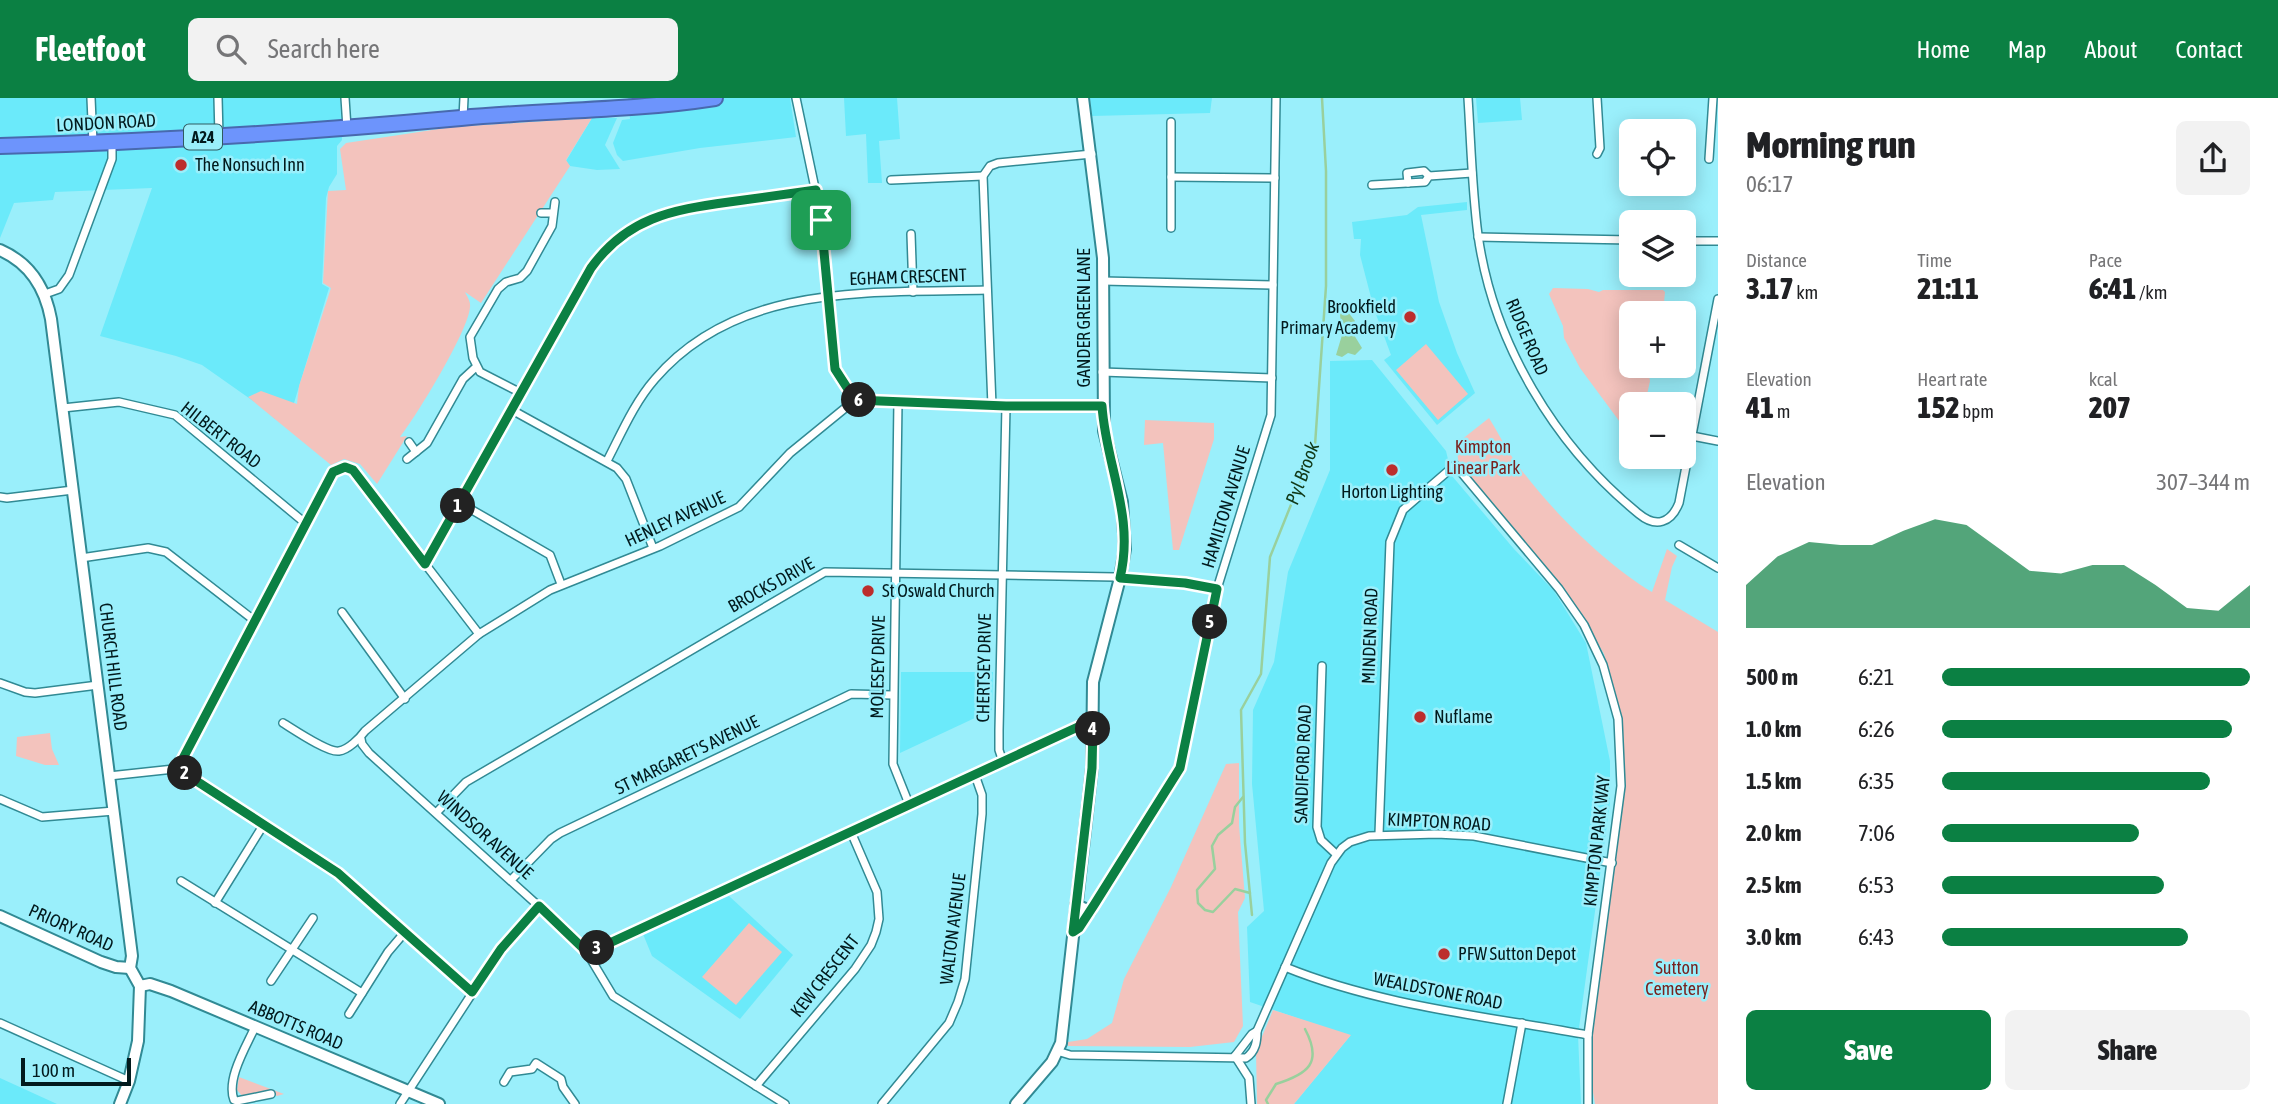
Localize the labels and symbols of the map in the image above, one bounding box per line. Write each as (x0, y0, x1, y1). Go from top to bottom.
street label: LONDON ROAD (56, 109, 156, 136)
road number: A24 (184, 124, 222, 150)
place label: The Nonsuch Inn (195, 154, 305, 175)
marker: The Nonsuch Inn (173, 157, 189, 173)
pin (791, 190, 851, 250)
street label: GANDER GREEN LANE (1073, 248, 1094, 388)
street label: EGHAM CRESCENT (849, 264, 967, 289)
street label: RIDGE ROAD (1502, 295, 1553, 378)
place label: Brookfield Primary Academy (1280, 296, 1396, 338)
marker: Brookfield Primary Academy (1402, 309, 1418, 325)
pin: 6 (842, 382, 876, 418)
street label: HILBERT ROAD (177, 397, 266, 472)
park label: Kimpton Linear Park (1446, 436, 1520, 478)
water label: Pyl Brook (1281, 438, 1324, 507)
street label: HAMILTON AVENUE (1197, 443, 1254, 570)
marker: Horton Lighting (1384, 462, 1400, 478)
place label: Horton Lighting (1341, 481, 1443, 502)
street label: HENLEY AVENUE (622, 486, 728, 551)
pin: 1 (440, 488, 476, 524)
street label: BROCKS DRIVE (724, 552, 818, 617)
place label: St Oswald Church (882, 580, 995, 601)
marker: St Oswald Church (860, 583, 876, 599)
street label: MINDEN ROAD (1357, 587, 1382, 684)
street label: CHURCH HILL ROAD (95, 602, 132, 732)
pin: 5 (1192, 604, 1228, 640)
street label: CHERTSEY DRIVE (972, 613, 995, 723)
street label: MOLESEY DRIVE (866, 615, 889, 719)
street label: SANDIFORD ROAD (1290, 704, 1315, 824)
place label: Nuflame (1434, 706, 1493, 727)
marker: Nuflame (1412, 709, 1428, 725)
street label: ST MARGARET'S AVENUE (611, 710, 762, 799)
pin: 4 (1076, 712, 1110, 746)
pin: 2 (168, 756, 202, 790)
street label: KIMPTON PARK WAY (1579, 775, 1614, 907)
street label: WINDSOR AVENUE (433, 786, 538, 883)
street label: KIMPTON ROAD (1387, 808, 1491, 835)
street label: WALTON AVENUE (935, 872, 970, 986)
street label: PRIORY ROAD (26, 900, 117, 956)
pin: 3 (580, 930, 614, 966)
street label: KEW CRESCENT (786, 930, 863, 1021)
place label: PFW Sutton Depot (1458, 943, 1576, 964)
marker: PFW Sutton Depot (1436, 946, 1452, 962)
park label: Sutton Cemetery (1645, 957, 1709, 999)
street label: WEALDSTONE ROAD (1372, 968, 1504, 1013)
street label: ABBOTTS ROAD (246, 995, 346, 1054)
scale bar (21, 1055, 131, 1087)

